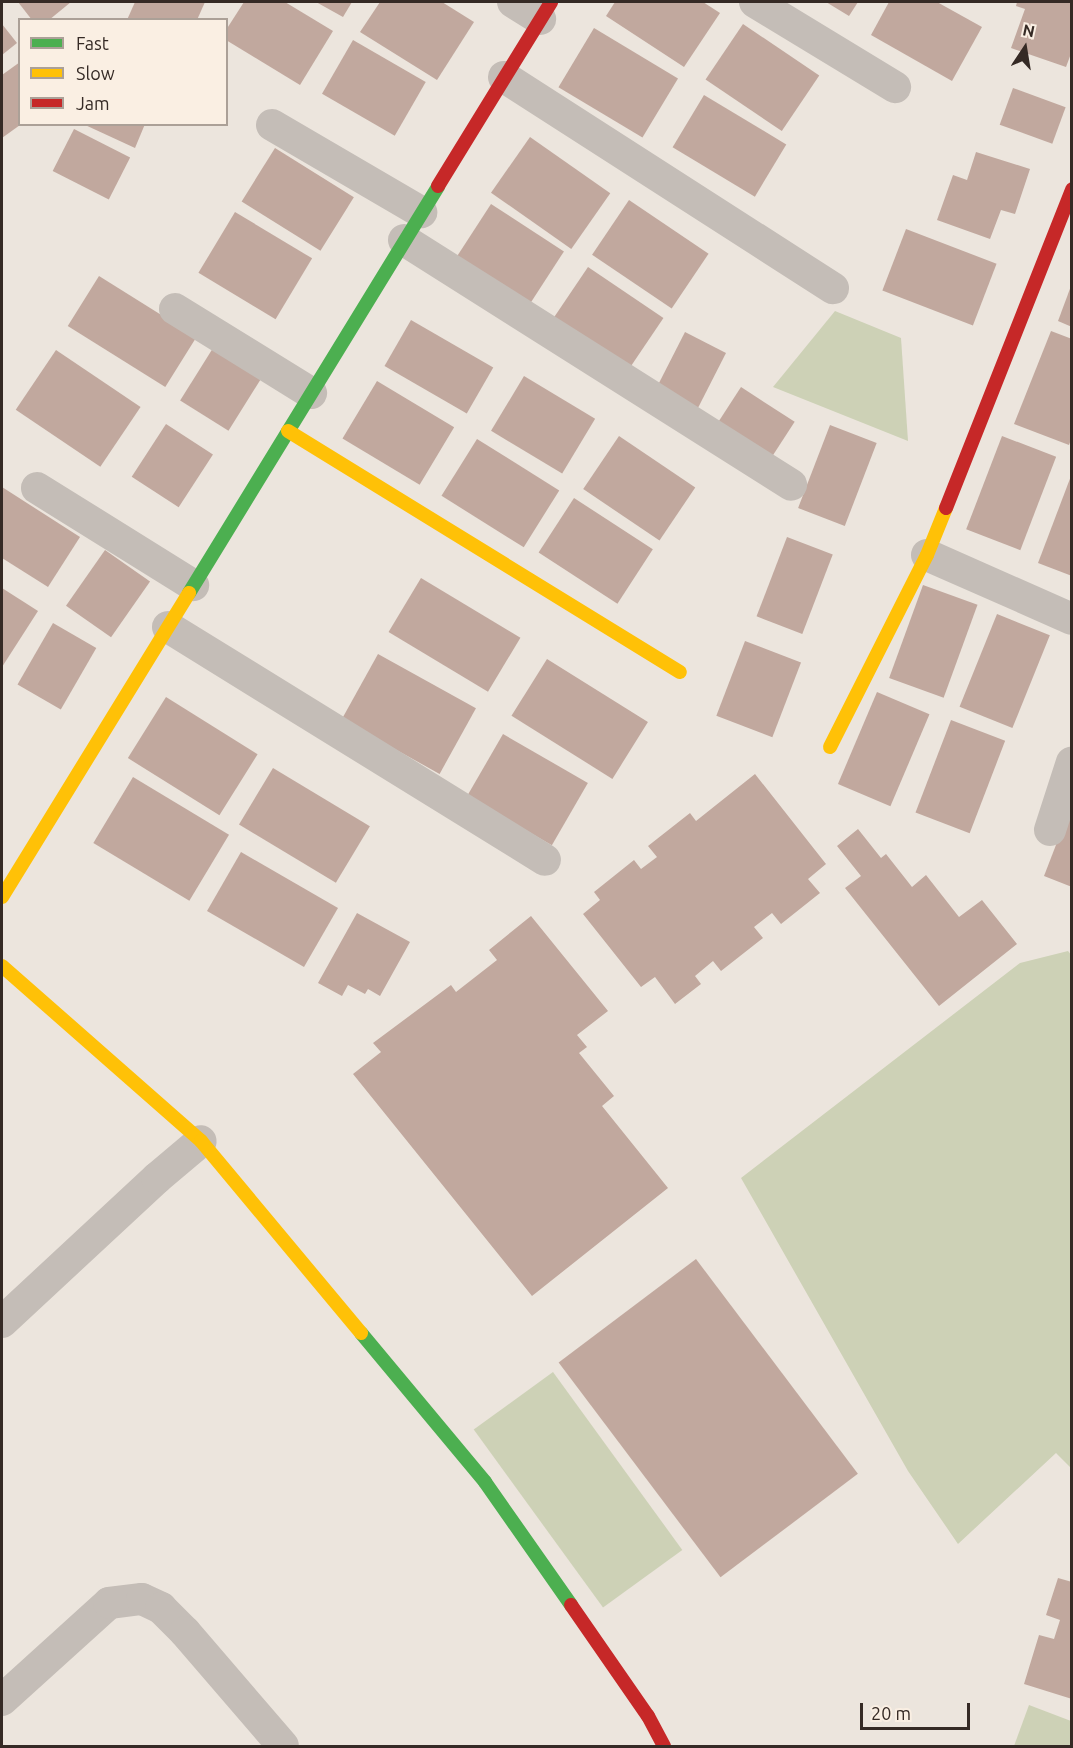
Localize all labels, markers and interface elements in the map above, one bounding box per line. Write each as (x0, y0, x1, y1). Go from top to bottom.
legend (18, 18, 228, 126)
north arrow (995, 18, 1055, 78)
text: N (1021, 20, 1036, 40)
text: Fast (76, 33, 109, 53)
text: Slow (76, 63, 115, 83)
text: Jam (76, 93, 110, 113)
scale bar (863, 1691, 972, 1729)
text: 20 m (871, 1703, 911, 1723)

